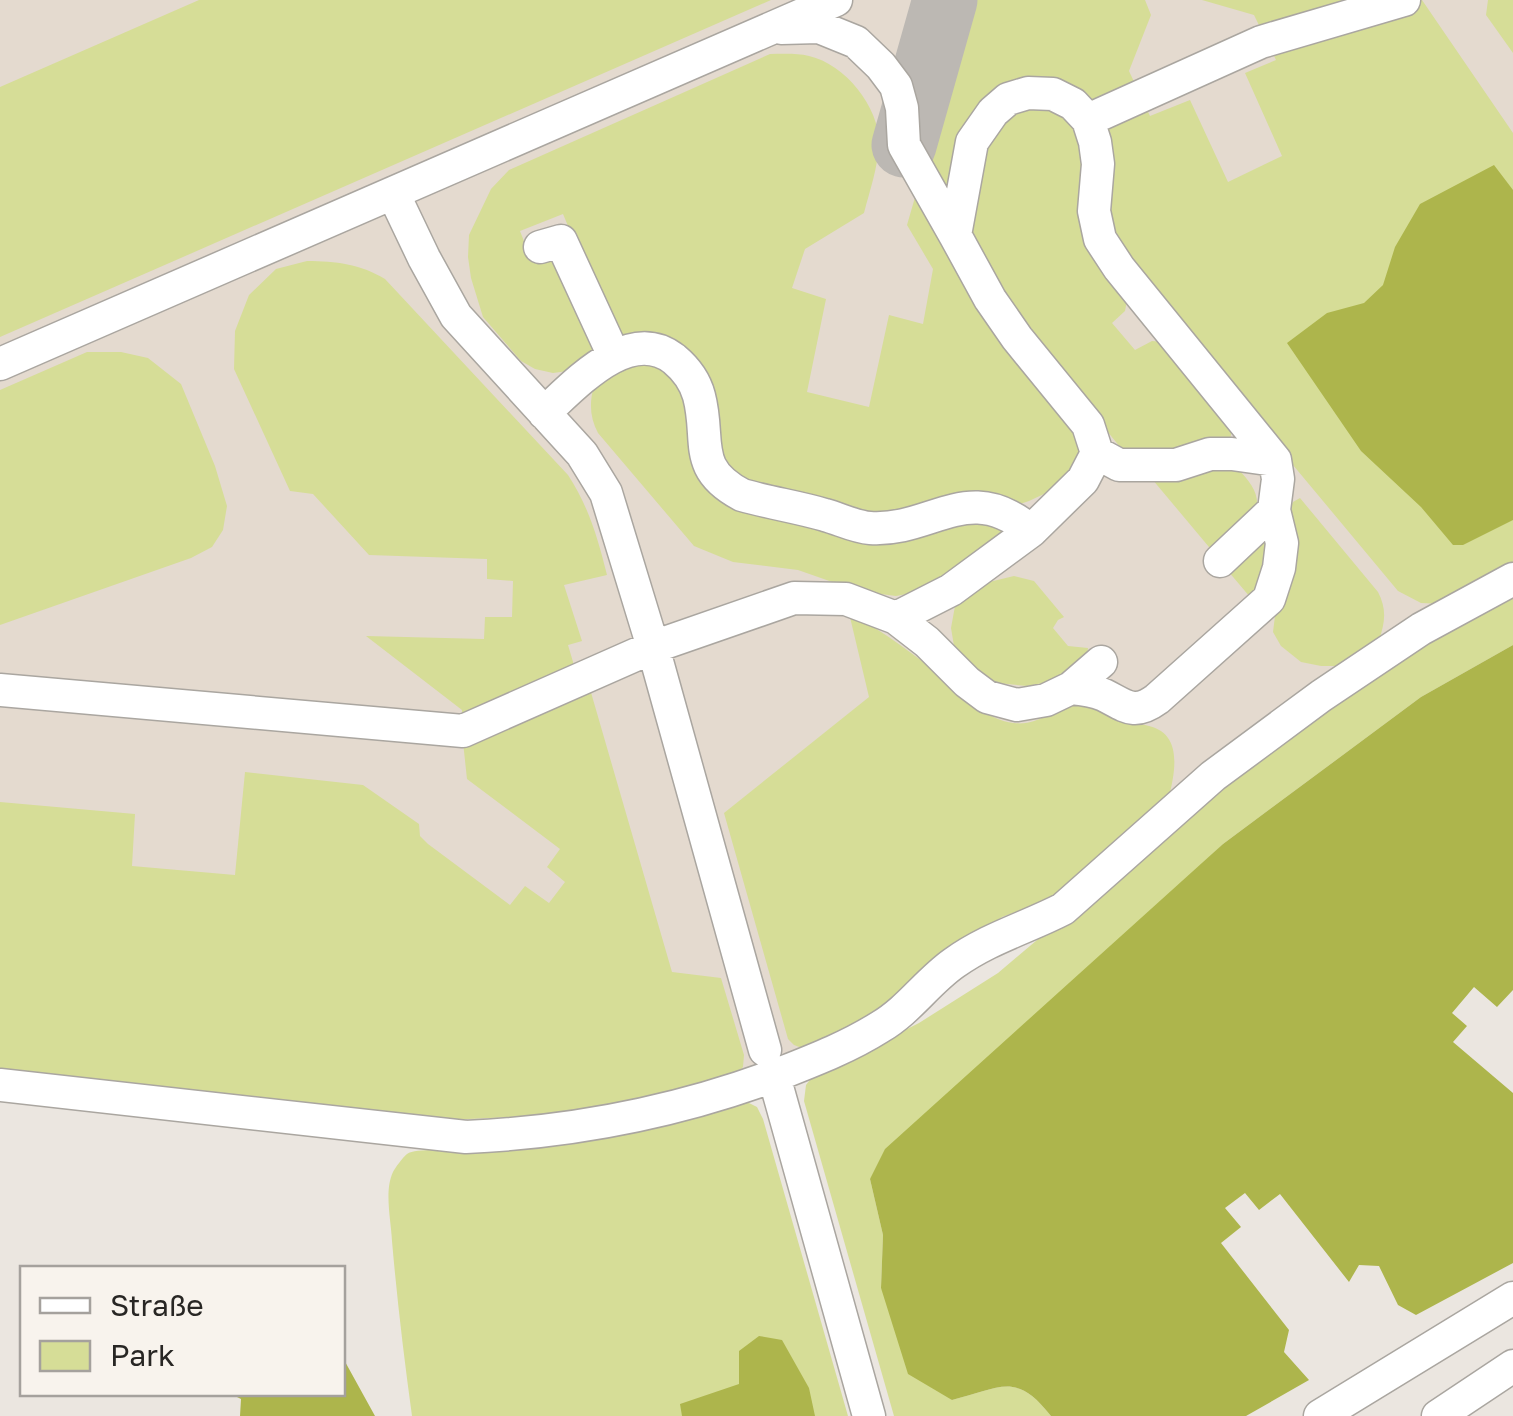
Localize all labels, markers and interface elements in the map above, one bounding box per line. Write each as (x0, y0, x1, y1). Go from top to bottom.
legend (20, 1266, 345, 1396)
text: Straße (110, 1287, 204, 1323)
text: Park (110, 1337, 175, 1373)

